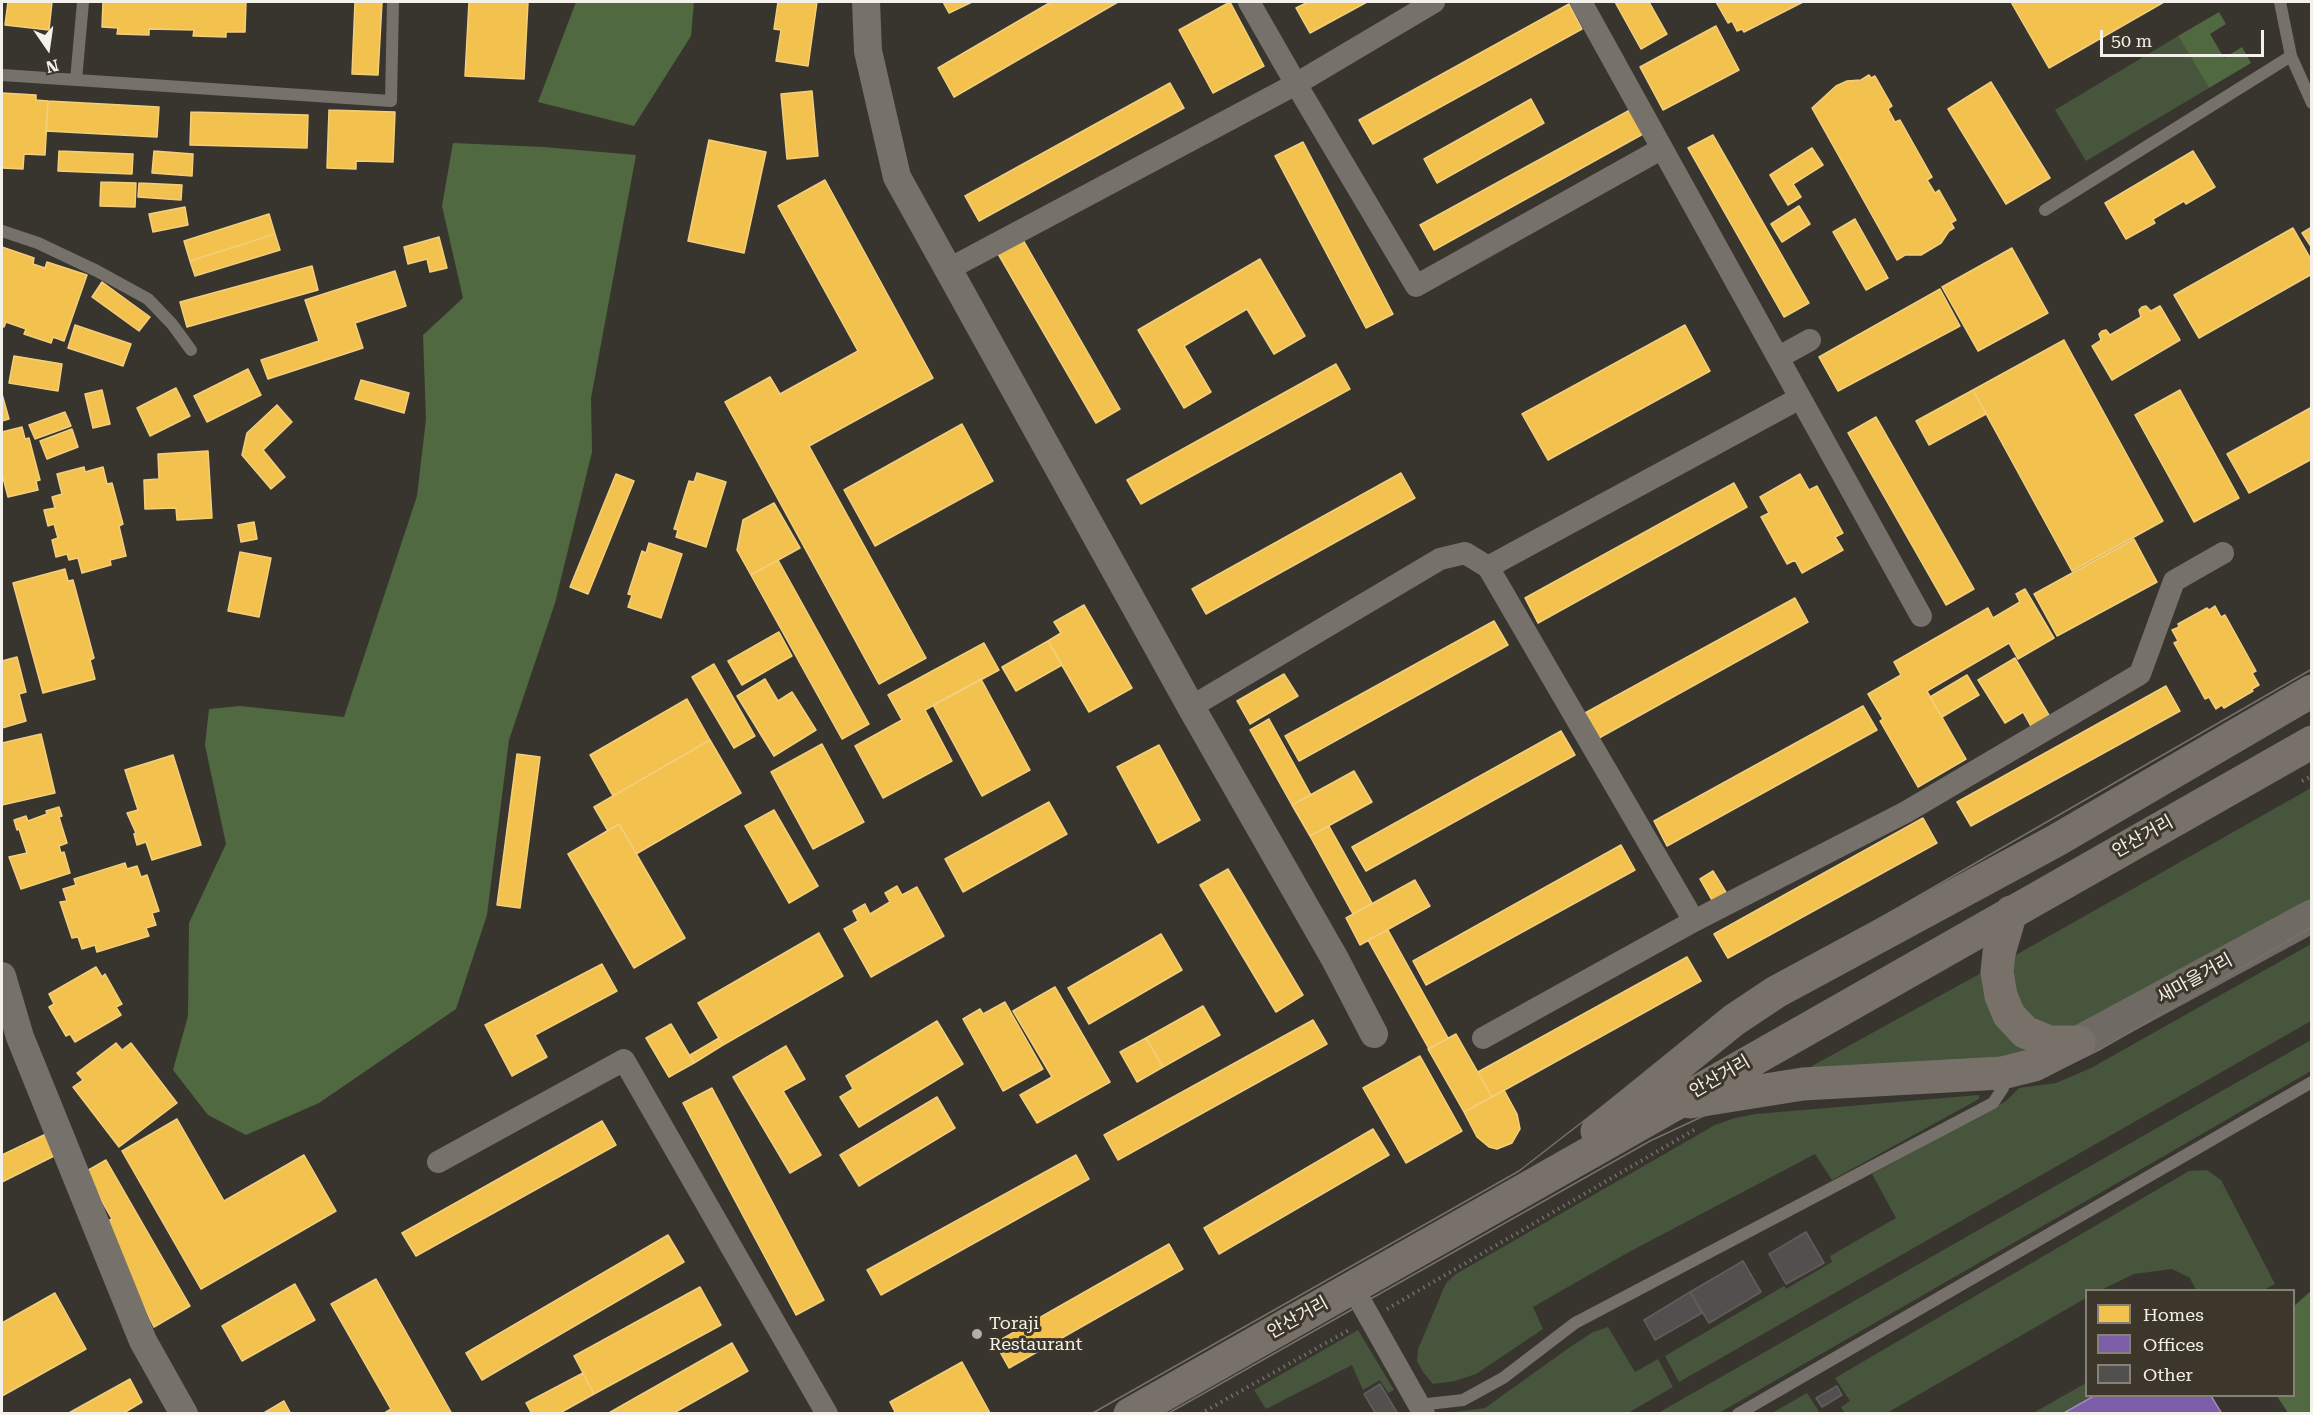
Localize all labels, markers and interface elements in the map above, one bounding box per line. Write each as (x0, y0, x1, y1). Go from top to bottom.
north arrow (18, 18, 78, 78)
scale bar (2103, 18, 2266, 56)
text: 50 m (2111, 30, 2152, 51)
text: N (44, 55, 60, 77)
street label: 안산거리 (2109, 811, 2177, 863)
street label: 새마을거리 (2154, 949, 2236, 1009)
street label: 안산거리 (1686, 1051, 1754, 1103)
legend (2085, 1289, 2295, 1397)
street label: 안산거리 (1264, 1292, 1332, 1344)
text: Homes (2143, 1304, 2204, 1325)
place label: Toraji Restaurant (989, 1313, 1082, 1356)
marker: Toraji Restaurant (970, 1327, 984, 1341)
text: Offices (2143, 1334, 2204, 1355)
text: Other (2143, 1364, 2193, 1385)

